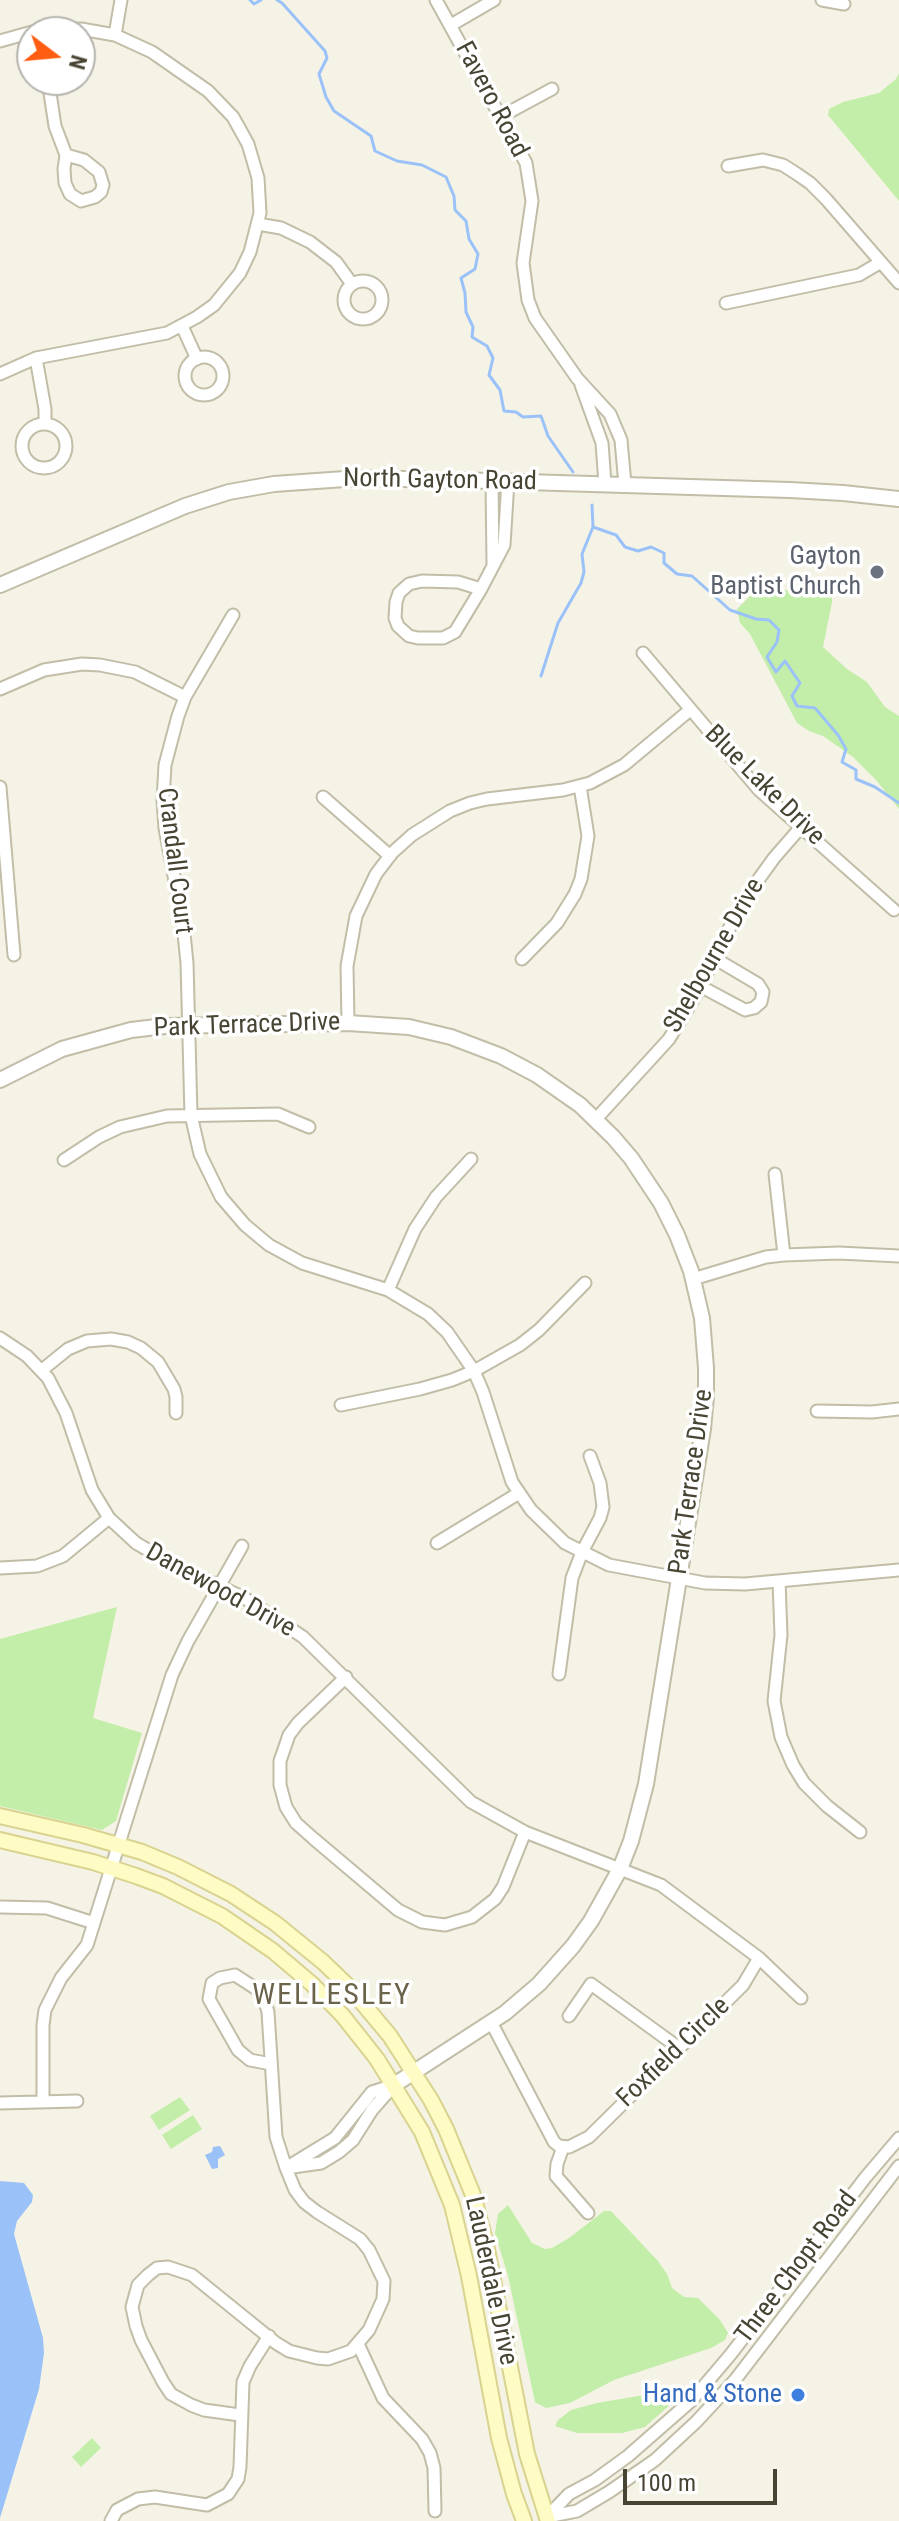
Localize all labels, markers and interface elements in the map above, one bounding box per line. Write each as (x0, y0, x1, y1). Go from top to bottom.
north arrow (16, 16, 96, 96)
street label: Favero Road (448, 37, 534, 163)
text: N (64, 52, 92, 72)
street label: North Gayton Road (343, 464, 537, 498)
place label: Gayton Baptist Church (710, 541, 861, 602)
marker: Gayton Baptist Church (868, 563, 886, 581)
street label: Blue Lake Drive (697, 719, 831, 853)
street label: Crandall Court (150, 786, 198, 936)
street label: Shelbourne Drive (658, 873, 772, 1039)
street label: Park Terrace Drive (153, 1007, 341, 1045)
street label: Park Terrace Drive (664, 1387, 720, 1577)
street label: Danewood Drive (140, 1537, 300, 1645)
district label: WELLESLEY (252, 1978, 412, 2014)
street label: Foxfield Circle (611, 1992, 737, 2114)
street label: Three Chopt Road (729, 2185, 865, 2351)
street label: Lauderdale Drive (457, 2194, 523, 2368)
place label: Hand & Stone (643, 2379, 782, 2411)
marker: Hand & Stone (789, 2386, 807, 2404)
scale bar (627, 2453, 781, 2503)
text: 100 m (637, 2469, 696, 2497)

